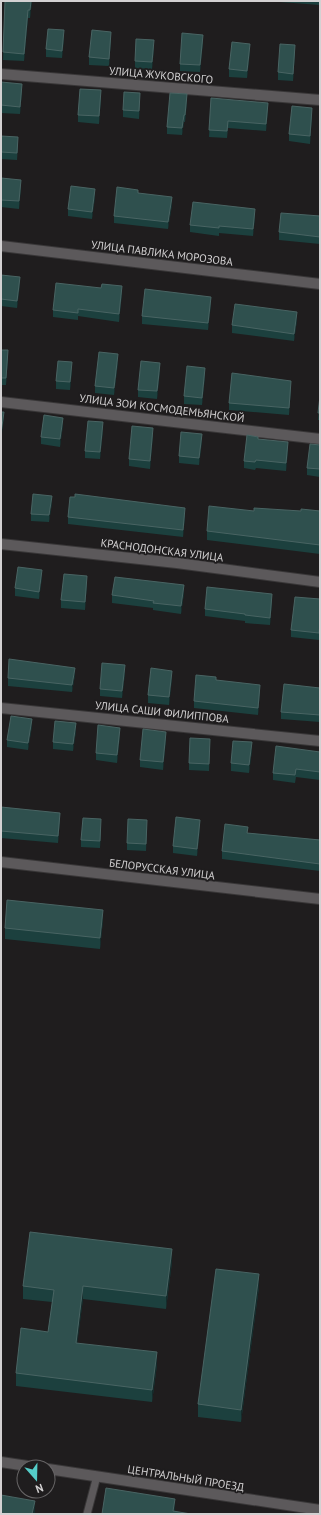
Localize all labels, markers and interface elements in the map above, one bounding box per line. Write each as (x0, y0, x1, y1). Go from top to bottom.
street label: УЛИЦА ЖУКОВСКОГО (108, 63, 214, 87)
street label: УЛИЦА ПАВЛИКА МОРОЗОВА (90, 237, 234, 269)
street label: УЛИЦА ЗОИ КОСМОДЕМЬЯНСКОЙ (79, 391, 245, 425)
street label: КРАСНОДОНСКАЯ УЛИЦА (100, 536, 225, 565)
street label: УЛИЦА САШИ ФИЛИППОВА (94, 698, 230, 726)
street label: БЕЛОРУССКАЯ УЛИЦА (108, 856, 216, 883)
north arrow (16, 1459, 56, 1499)
street label: ЦЕНТРАЛЬНЫЙ ПРОЕЗД (127, 1462, 246, 1494)
text: N (34, 1481, 45, 1496)

